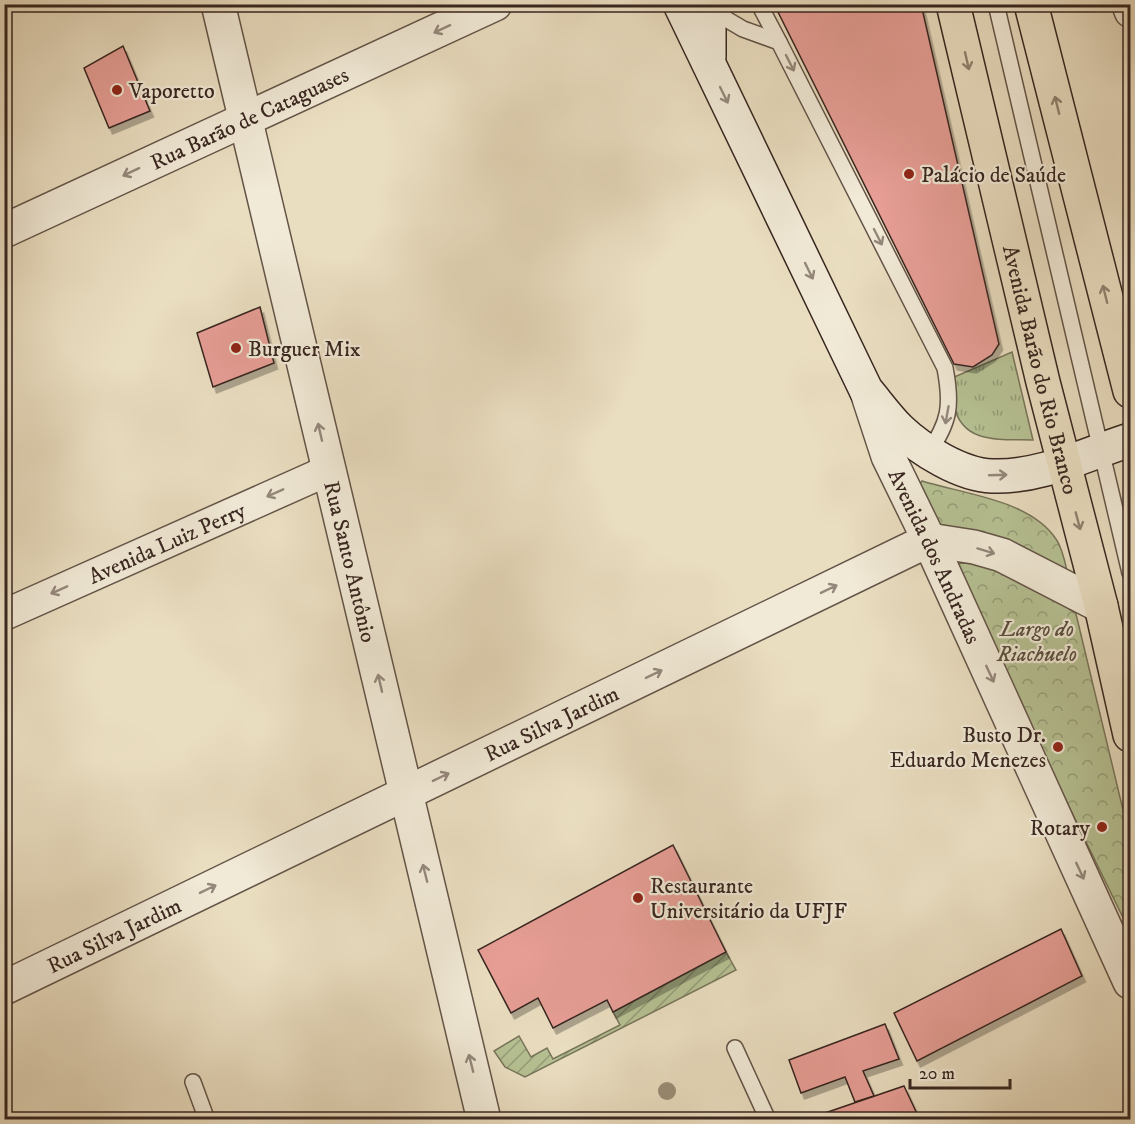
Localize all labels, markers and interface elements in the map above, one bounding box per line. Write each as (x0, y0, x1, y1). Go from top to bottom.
one-way arrow (433, 24, 451, 35)
one-way arrow (961, 52, 973, 71)
one-way arrow (784, 54, 796, 72)
street label: Rua Barão de Cataguases (146, 62, 353, 176)
place label: Vaporetto (128, 78, 215, 105)
marker: Vaporetto (110, 83, 124, 97)
one-way arrow (718, 86, 730, 104)
one-way arrow (1051, 95, 1062, 114)
place label: Palácio de Saúde (921, 162, 1066, 189)
one-way arrow (123, 167, 141, 179)
marker: Palácio de Saúde (902, 167, 916, 181)
one-way arrow (872, 228, 884, 245)
street label: Avenida Barão do Rio Branco (996, 243, 1084, 497)
one-way arrow (803, 261, 815, 279)
one-way arrow (1099, 284, 1111, 303)
place label: Burguer Mix (248, 336, 361, 363)
marker: Burguer Mix (229, 341, 243, 355)
one-way arrow (941, 405, 952, 425)
one-way arrow (313, 423, 325, 442)
street label: Avenida dos Andradas (881, 465, 986, 648)
one-way arrow (988, 469, 1008, 481)
street label: Rua Santo Antônio (317, 478, 382, 645)
one-way arrow (267, 488, 285, 500)
street label: Avenida Luiz Perry (84, 497, 251, 591)
one-way arrow (1073, 511, 1085, 530)
one-way arrow (976, 546, 995, 557)
one-way arrow (820, 582, 838, 594)
one-way arrow (50, 586, 68, 597)
park label: Largo do Riachuelo (996, 616, 1077, 668)
one-way arrow (985, 665, 996, 683)
one-way arrow (644, 667, 662, 679)
one-way arrow (373, 674, 385, 693)
street label: Rua Silva Jardim (480, 680, 623, 768)
place label: Busto Dr. Eduardo Menezes (890, 722, 1046, 774)
marker: Busto Dr. Eduardo Menezes (1051, 740, 1065, 754)
one-way arrow (431, 771, 449, 782)
place label: Rotary (1030, 815, 1091, 842)
marker: Rotary (1095, 820, 1109, 834)
one-way arrow (1074, 861, 1086, 879)
one-way arrow (418, 864, 430, 883)
place label: Restaurante Universitário da UFJF (650, 873, 848, 925)
one-way arrow (199, 883, 217, 895)
marker: Restaurante Universitário da UFJF (631, 891, 645, 905)
street label: Rua Silva Jardim (43, 892, 186, 980)
scale bar (910, 1052, 1010, 1090)
one-way arrow (464, 1053, 476, 1072)
text: 20 m (919, 1063, 955, 1085)

